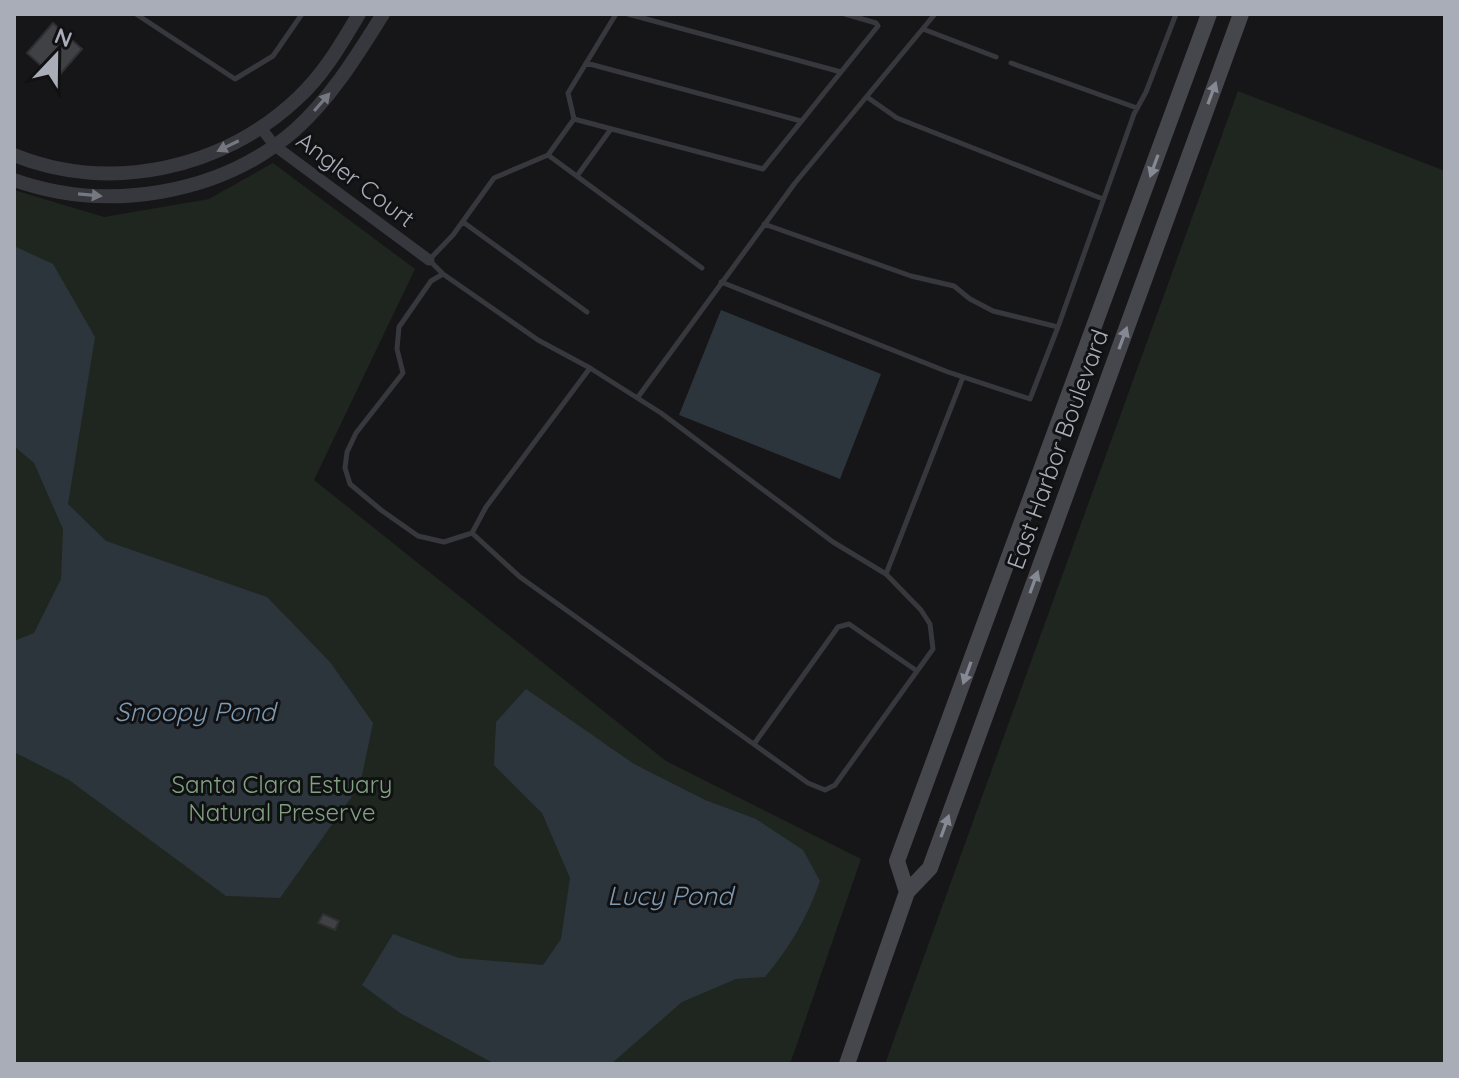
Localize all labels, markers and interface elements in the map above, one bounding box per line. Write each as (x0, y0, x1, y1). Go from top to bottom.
north arrow (16, 16, 96, 96)
text: N (51, 21, 76, 53)
one-way arrow (1206, 81, 1219, 105)
one-way arrow (313, 92, 330, 112)
street label: Angler Court (291, 125, 421, 233)
one-way arrow (216, 139, 239, 153)
one-way arrow (1147, 155, 1160, 179)
one-way arrow (78, 189, 103, 202)
street label: East Harbor Boulevard (1000, 325, 1114, 573)
one-way arrow (1117, 326, 1130, 350)
one-way arrow (1029, 570, 1041, 594)
one-way arrow (960, 661, 973, 685)
water label: Snoopy Pond (115, 695, 278, 728)
park label: Santa Clara Estuary Natural Preserve (171, 769, 393, 827)
one-way arrow (940, 814, 952, 838)
water label: Lucy Pond (607, 879, 736, 912)

